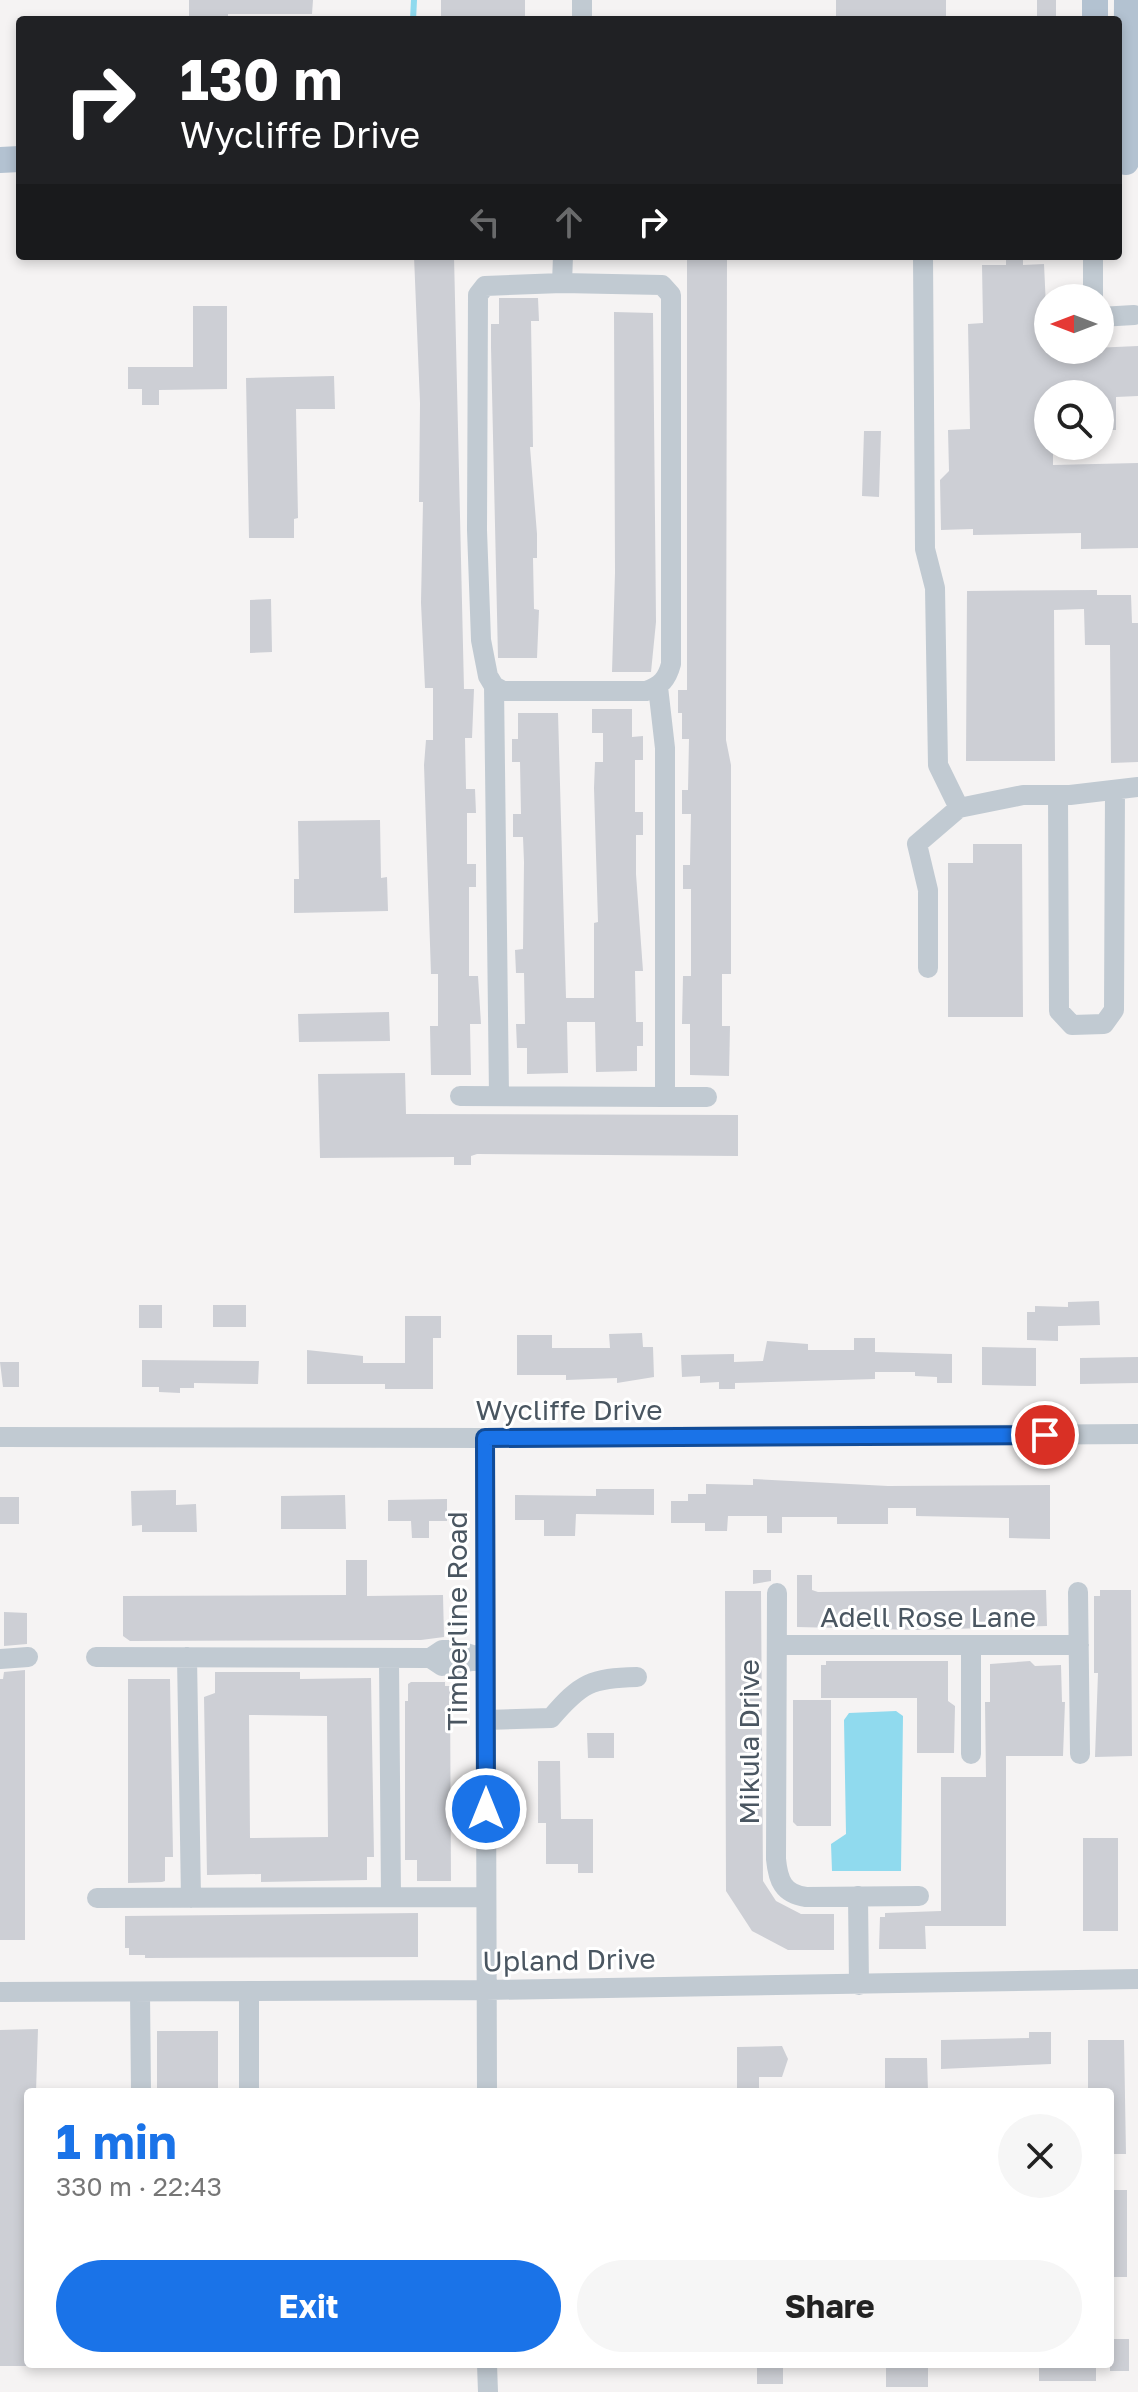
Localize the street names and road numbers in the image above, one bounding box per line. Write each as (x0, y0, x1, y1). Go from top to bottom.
street label: Wycliffe Drive (476, 1393, 662, 1426)
street label: Timberline Road (440, 1511, 473, 1731)
street label: Adell Rose Lane (820, 1600, 1036, 1633)
street label: Mikula Drive (732, 1659, 765, 1825)
street label: Upland Drive (482, 1941, 656, 1978)

